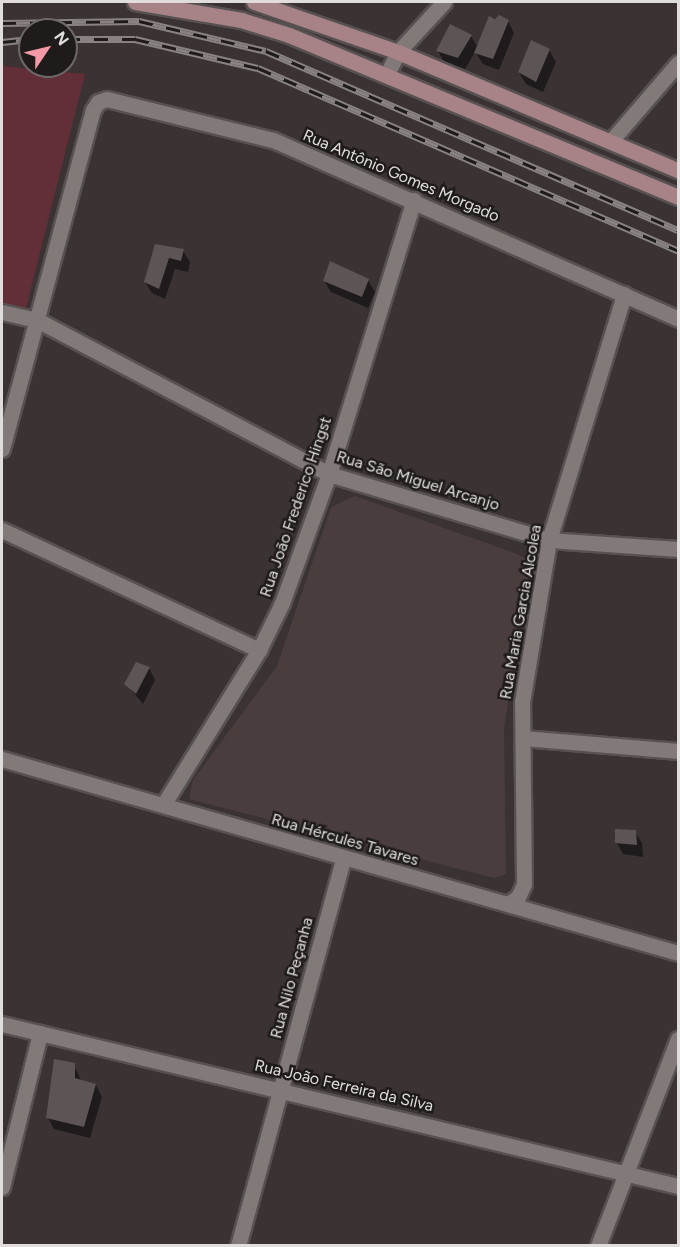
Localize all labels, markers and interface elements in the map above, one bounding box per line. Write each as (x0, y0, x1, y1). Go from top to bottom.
north arrow (18, 18, 78, 78)
text: N (50, 28, 73, 49)
street label: Rua Antônio Gomes Morgado (300, 126, 502, 226)
street label: Rua João Frederico Hingst (256, 414, 336, 600)
street label: Rua São Miguel Arcanjo (334, 447, 502, 515)
street label: Rua Maria Garcia Alcolea (496, 523, 546, 701)
street label: Rua Hércules Tavares (269, 810, 421, 870)
street label: Rua Nilo Peçanha (267, 915, 317, 1041)
street label: Rua João Ferreira da Silva (253, 1056, 435, 1116)

